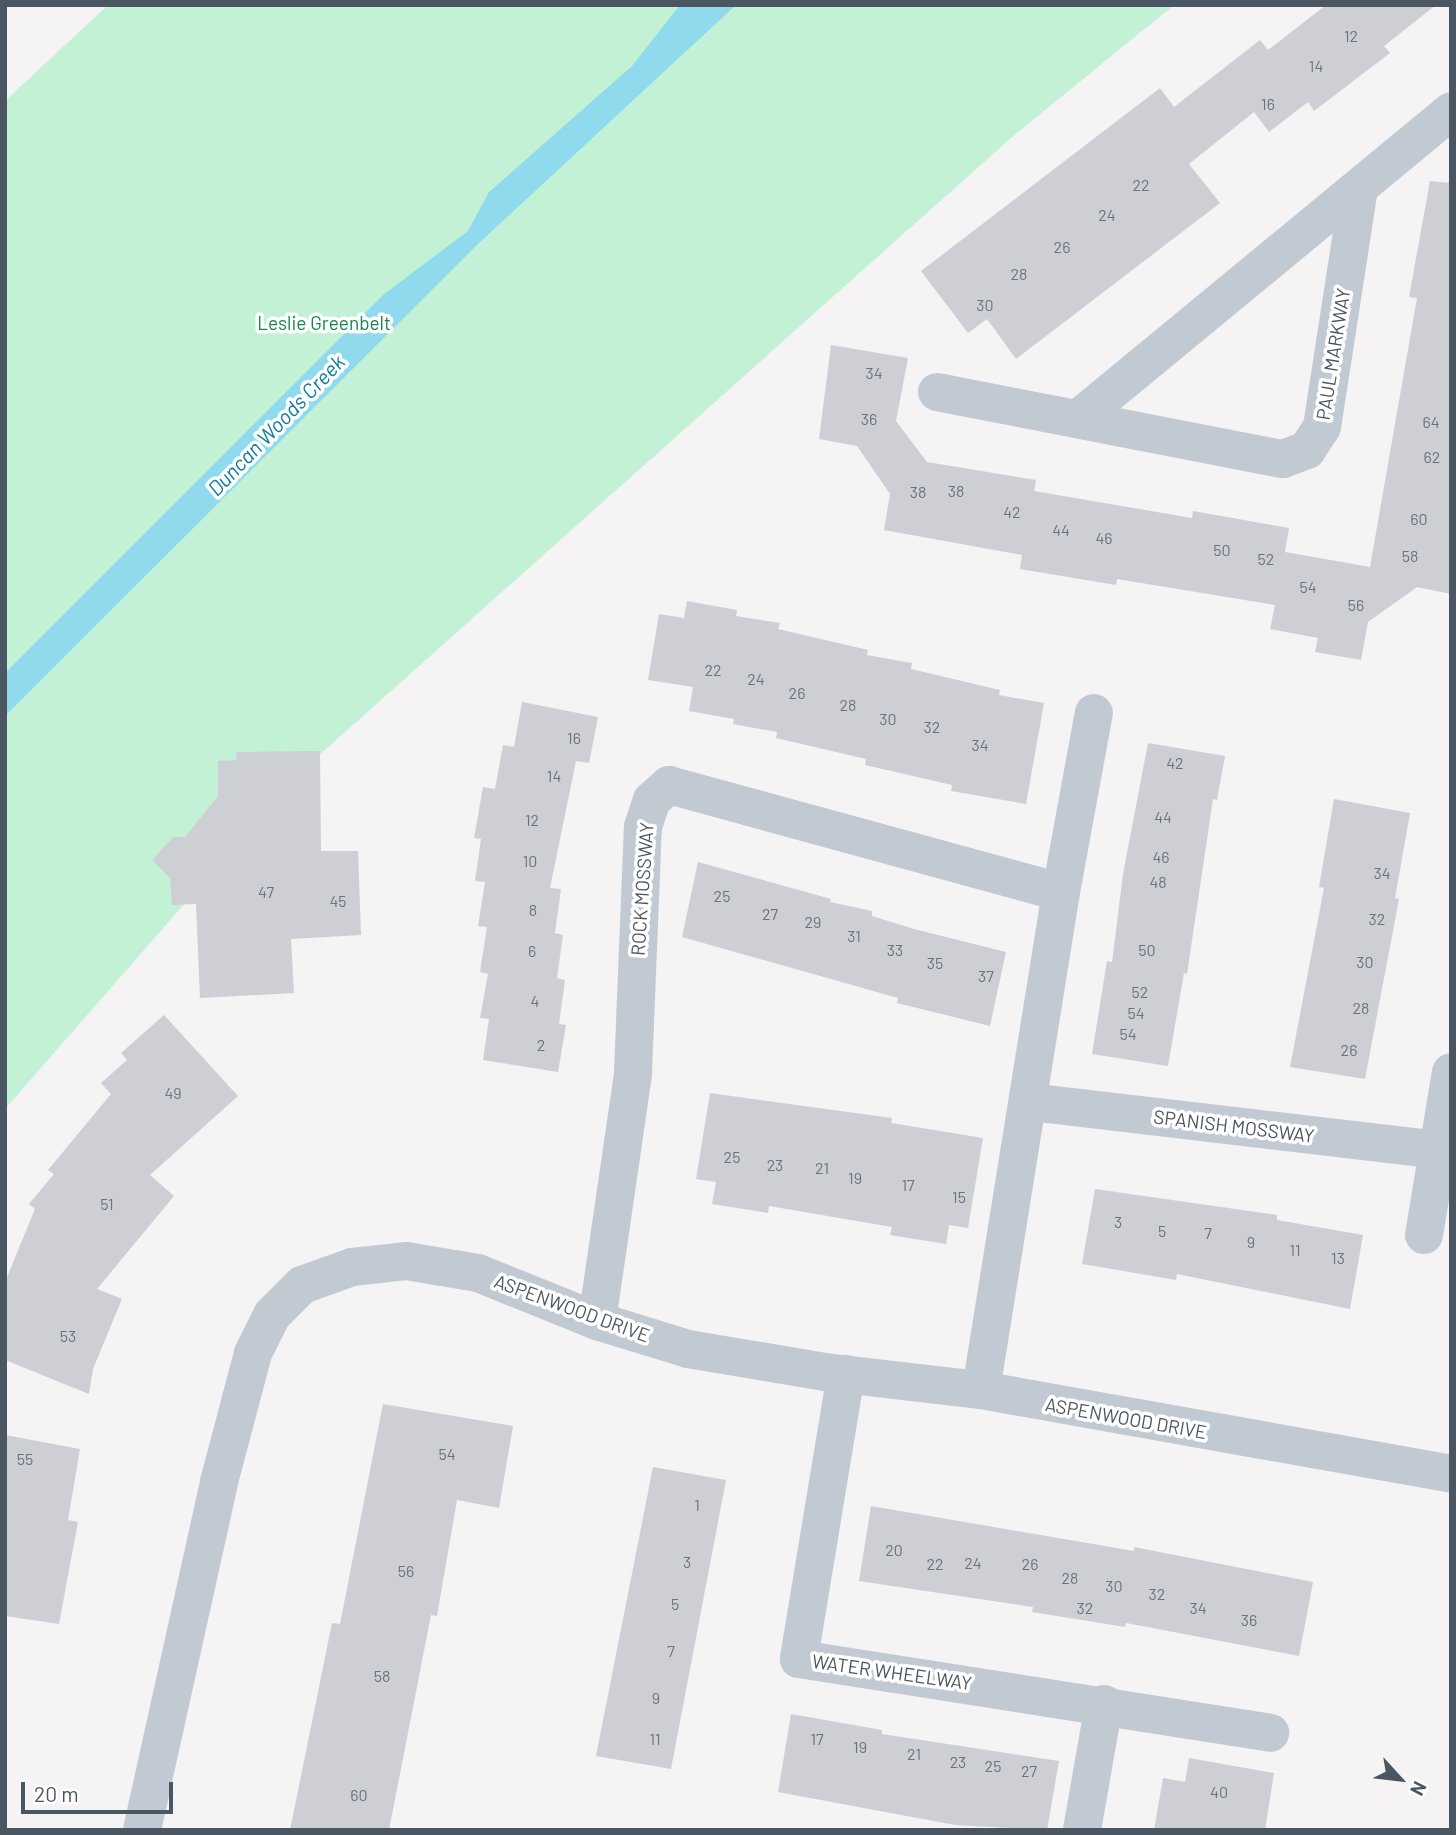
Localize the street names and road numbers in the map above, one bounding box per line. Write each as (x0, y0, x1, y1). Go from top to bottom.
street label: PAUL MARKWAY (1311, 286, 1355, 422)
street label: ROCK MOSSWAY (626, 822, 658, 956)
street label: SPANISH MOSSWAY (1152, 1105, 1316, 1147)
street label: ASPENWOOD DRIVE (491, 1269, 653, 1347)
street label: ASPENWOOD DRIVE (1043, 1393, 1209, 1443)
street label: WATER WHEELWAY (811, 1649, 973, 1695)

